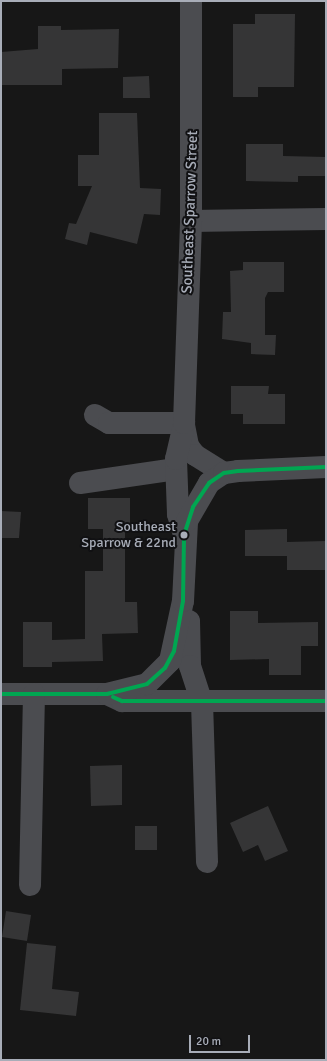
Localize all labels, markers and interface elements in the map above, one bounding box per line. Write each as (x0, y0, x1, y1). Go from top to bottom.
street label: Southeast Sparrow Street (178, 130, 202, 294)
place label: Southeast Sparrow & 22nd (81, 519, 176, 552)
marker: Southeast Sparrow & 22nd (179, 530, 189, 540)
scale bar (191, 1027, 252, 1053)
text: 20 m (196, 1034, 221, 1049)

